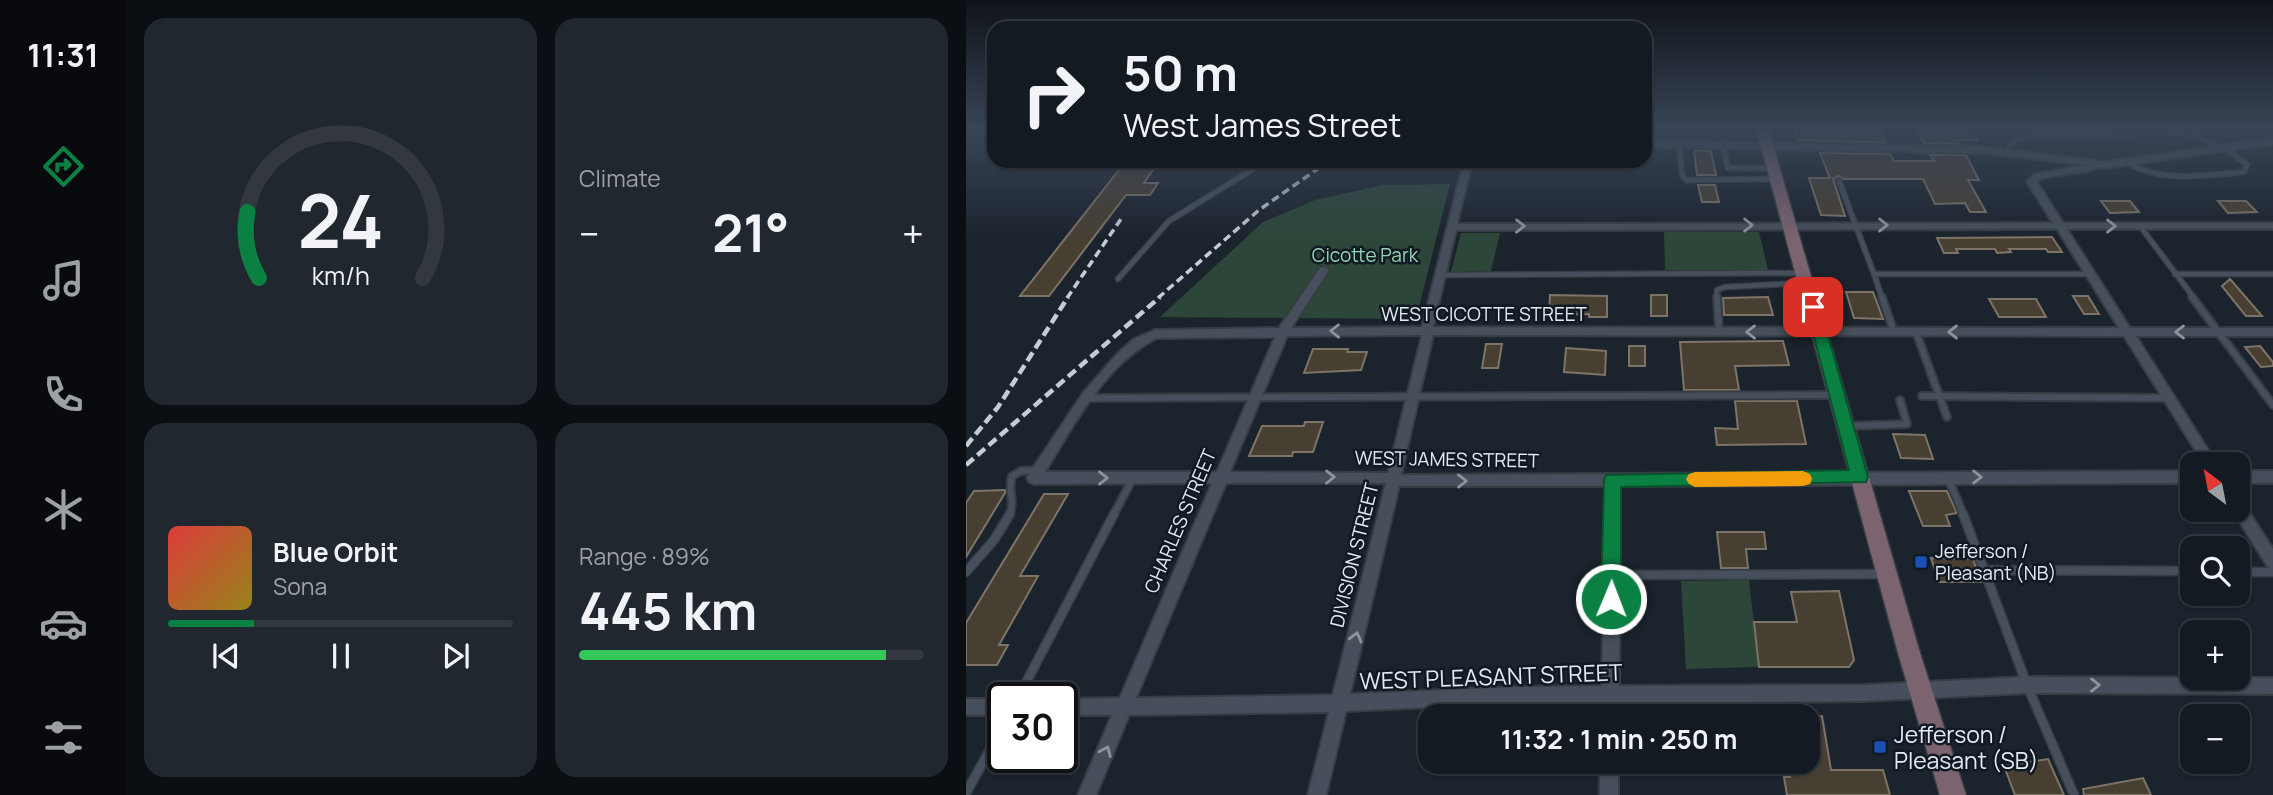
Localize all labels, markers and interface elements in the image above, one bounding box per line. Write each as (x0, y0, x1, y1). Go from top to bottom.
text: 11:31 (27, 33, 99, 77)
text: 50 m (1123, 39, 1238, 106)
icon: right (1008, 49, 1099, 140)
text: West James Street (1123, 103, 1401, 147)
icon: directions (39, 142, 88, 191)
text: Climate (579, 162, 661, 194)
text: 24 (297, 170, 384, 270)
text: 21° (712, 197, 789, 268)
text: − (579, 207, 600, 259)
text: + (902, 207, 924, 259)
one-way arrow (1743, 217, 1754, 233)
one-way arrow (1878, 217, 1889, 233)
one-way arrow (1516, 218, 1526, 234)
one-way arrow (2106, 218, 2116, 234)
park label: Cicotte Park (1312, 242, 1419, 268)
icon: music (39, 256, 88, 305)
text: km/h (311, 257, 370, 292)
pin (1783, 277, 1843, 337)
icon: arrive (1794, 288, 1832, 326)
street label: WEST CICOTTE STREET (1381, 301, 1588, 327)
one-way arrow (1329, 324, 1340, 339)
one-way arrow (1746, 324, 1756, 340)
one-way arrow (1947, 324, 1958, 340)
one-way arrow (2175, 324, 2185, 340)
icon: phone (39, 370, 88, 419)
street label: CHARLES STREET (1138, 444, 1222, 597)
street label: WEST JAMES STREET (1354, 444, 1540, 474)
north arrow (2180, 452, 2250, 522)
map controls (2180, 452, 2250, 774)
one-way arrow (1325, 469, 1336, 485)
one-way arrow (1972, 469, 1983, 485)
one-way arrow (1098, 470, 1108, 486)
one-way arrow (1457, 473, 1468, 489)
street label: DIVISION STREET (1324, 479, 1385, 630)
icon: climate (39, 485, 88, 534)
text: Blue Orbit (273, 534, 398, 570)
button: search (2180, 536, 2250, 606)
place label: Jefferson / Pleasant (NB) (1935, 538, 2056, 586)
text: Range · 89% (579, 540, 710, 572)
marker: Jefferson / Pleasant (NB) (1913, 554, 1929, 570)
position arrow (1574, 562, 1648, 636)
text: Sona (273, 570, 327, 602)
text: 445 km (579, 575, 757, 646)
icon: car (39, 599, 88, 648)
button: + (2180, 620, 2250, 690)
one-way arrow (1347, 631, 1362, 643)
icon: previous (207, 637, 245, 675)
icon: pause (322, 637, 360, 675)
icon: next (437, 637, 475, 675)
street label: WEST PLEASANT STREET (1359, 655, 1623, 697)
one-way arrow (2091, 677, 2101, 693)
speed limit sign: 30 (987, 682, 1078, 773)
button: − (2180, 704, 2250, 774)
icon: filters (39, 713, 88, 762)
place label: Jefferson / Pleasant (SB) (1894, 718, 2039, 776)
text: 11:32 · 1 min · 250 m (1501, 721, 1737, 757)
marker: Jefferson / Pleasant (SB) (1872, 739, 1888, 755)
one-way arrow (1098, 746, 1112, 758)

